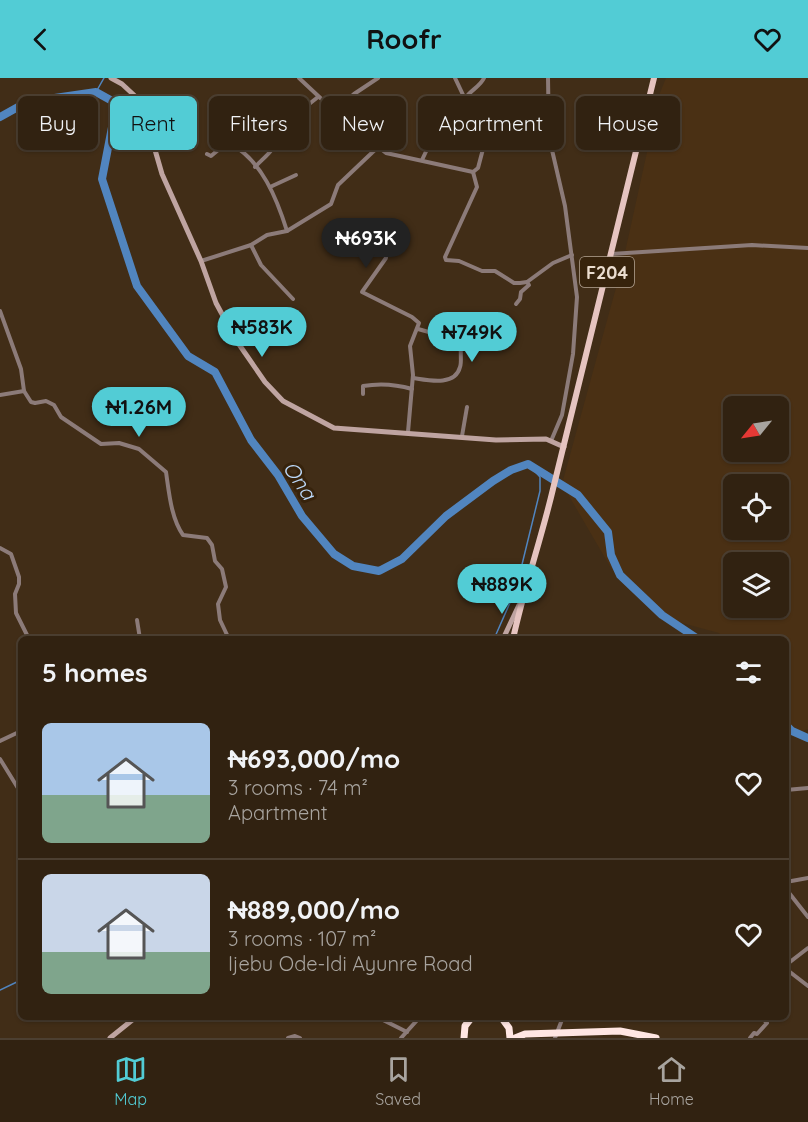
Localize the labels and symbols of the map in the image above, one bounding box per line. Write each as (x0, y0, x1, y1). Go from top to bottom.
pin: ₦693K (324, 218, 408, 269)
road number: F204 (580, 257, 634, 287)
pin: ₦583K (220, 307, 304, 358)
pin: ₦749K (430, 312, 514, 363)
pin: ₦1.26M (90, 387, 188, 438)
north arrow (723, 396, 789, 462)
water label: Ona (278, 456, 323, 505)
pin: ₦889K (460, 564, 544, 615)

